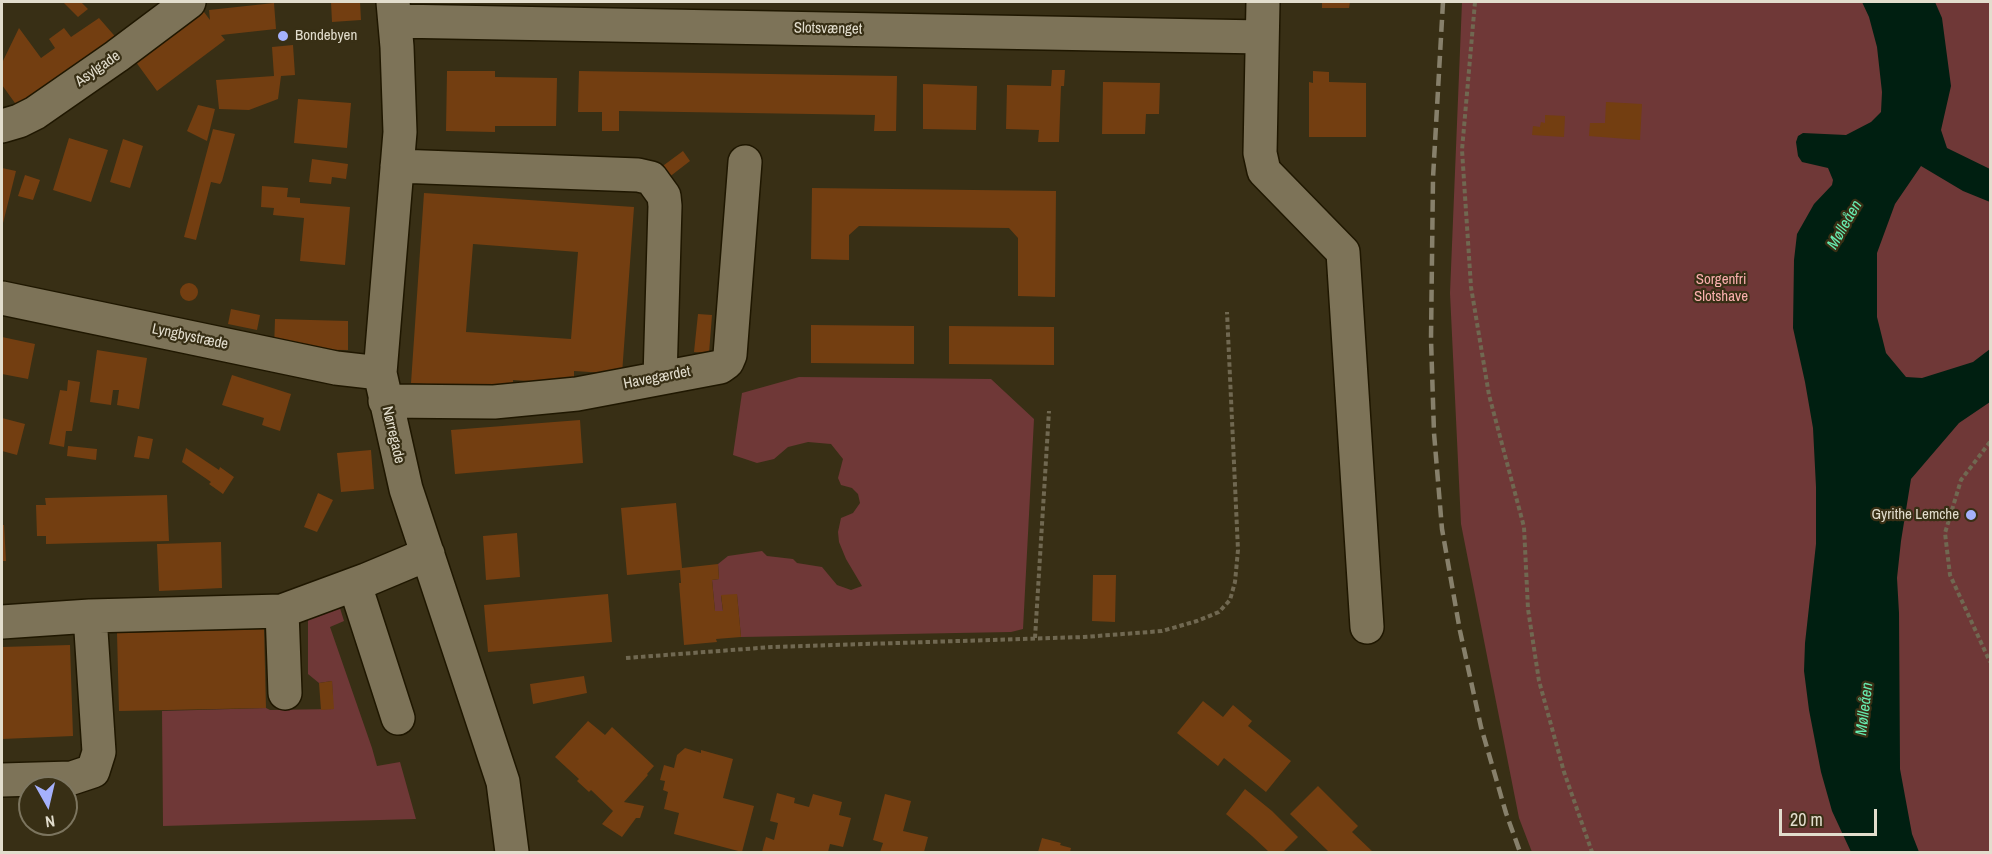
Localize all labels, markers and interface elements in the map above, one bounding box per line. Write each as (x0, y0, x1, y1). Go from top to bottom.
street label: Slotsvænget (794, 19, 862, 39)
place label: Bondebyen (295, 27, 357, 45)
marker: Bondebyen (276, 29, 290, 43)
street label: Asylgade (72, 47, 124, 91)
water label: Mølleåen (1823, 197, 1867, 253)
park label: Sorgenfri Slotshave (1694, 271, 1748, 306)
street label: Lyngbystræde (150, 320, 230, 354)
street label: Havegærdet (622, 363, 692, 393)
street label: Nørregade (378, 405, 408, 465)
place label: Gyrithe Lemche (1871, 506, 1959, 524)
marker: Gyrithe Lemche (1964, 508, 1978, 522)
water label: Mølleåen (1852, 681, 1878, 737)
north arrow (18, 776, 78, 836)
scale bar (1782, 797, 1880, 835)
text: 20 m (1790, 807, 1823, 832)
text: N (44, 810, 56, 833)

